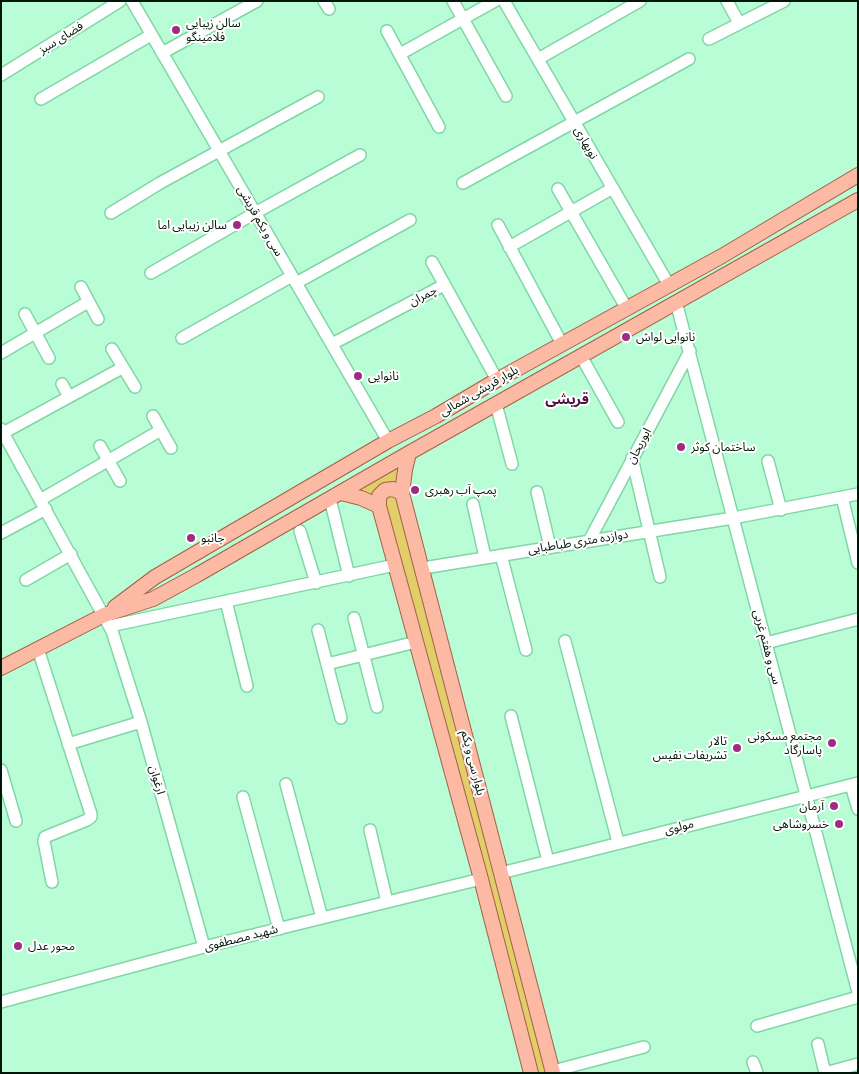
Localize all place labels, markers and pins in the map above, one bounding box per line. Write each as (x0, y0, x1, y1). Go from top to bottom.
place label: سالن زیبایی فلامینگو (186, 16, 241, 44)
marker: سالن زیبایی فلامینگو (170, 24, 182, 36)
place label: سالن زیبایی اما (157, 218, 227, 232)
marker: سالن زیبایی اما (231, 219, 243, 231)
place label: نانوایی لواش (636, 330, 695, 344)
marker: نانوایی لواش (620, 331, 632, 343)
place label: نانوایی (368, 369, 399, 383)
marker: نانوایی (352, 370, 364, 382)
place label: ساختمان کوثر (691, 440, 755, 454)
marker: ساختمان کوثر (675, 441, 687, 453)
place label: پمپ آب رهبری (425, 483, 497, 497)
marker: پمپ آب رهبری (409, 484, 421, 496)
place label: جانبو (201, 531, 225, 545)
marker: جانبو (185, 532, 197, 544)
place label: مجتمع مسکونی پاسارگاد (748, 729, 822, 757)
place label: تالار تشریفات نفیس (653, 734, 727, 762)
marker: مجتمع مسکونی پاسارگاد (826, 737, 838, 749)
marker: تالار تشریفات نفیس (731, 742, 743, 754)
place label: آرمان (799, 799, 824, 813)
marker: آرمان (828, 800, 840, 812)
place label: خسروشاهی (773, 817, 829, 831)
marker: خسروشاهی (833, 818, 845, 830)
place label: محور عدل (28, 939, 75, 953)
marker: محور عدل (12, 940, 24, 952)

